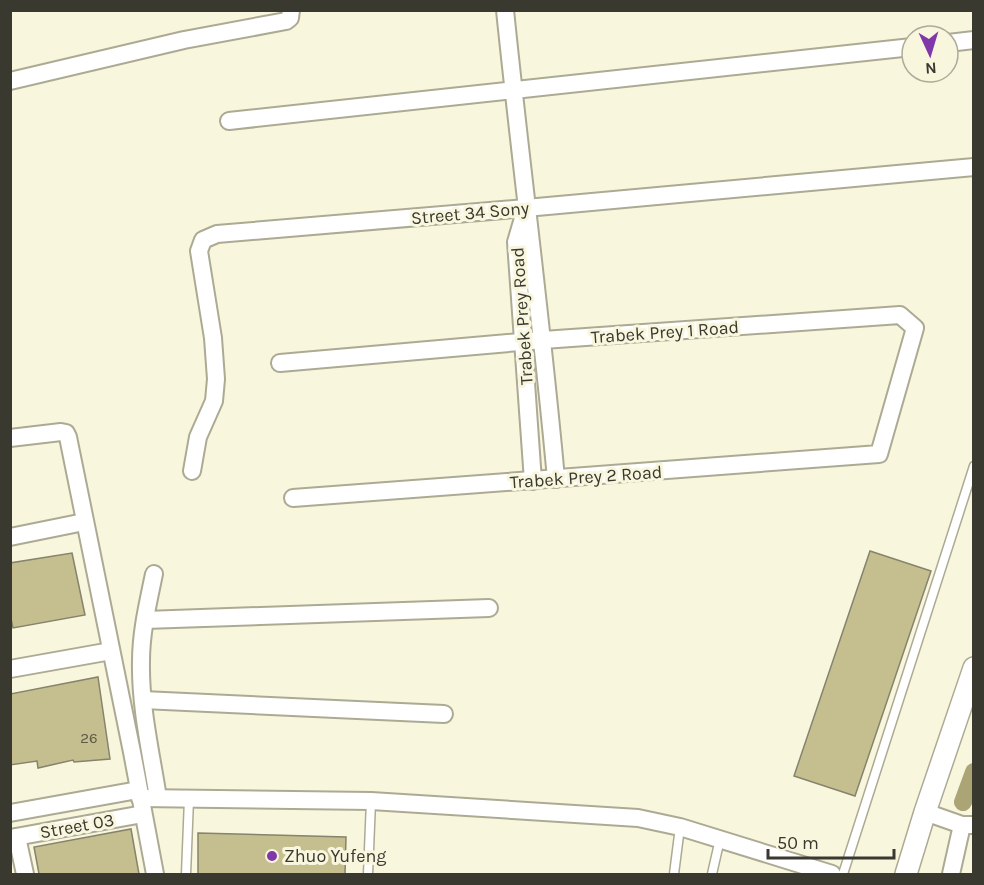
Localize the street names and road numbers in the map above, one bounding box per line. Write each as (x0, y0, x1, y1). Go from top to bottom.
street label: Street 34 Sony (410, 197, 531, 229)
street label: Trabek Prey Road (506, 246, 538, 386)
street label: Trabek Prey 1 Road (590, 316, 740, 348)
street label: Trabek Prey 2 Road (509, 461, 663, 493)
street label: Street 03 (38, 809, 116, 843)

